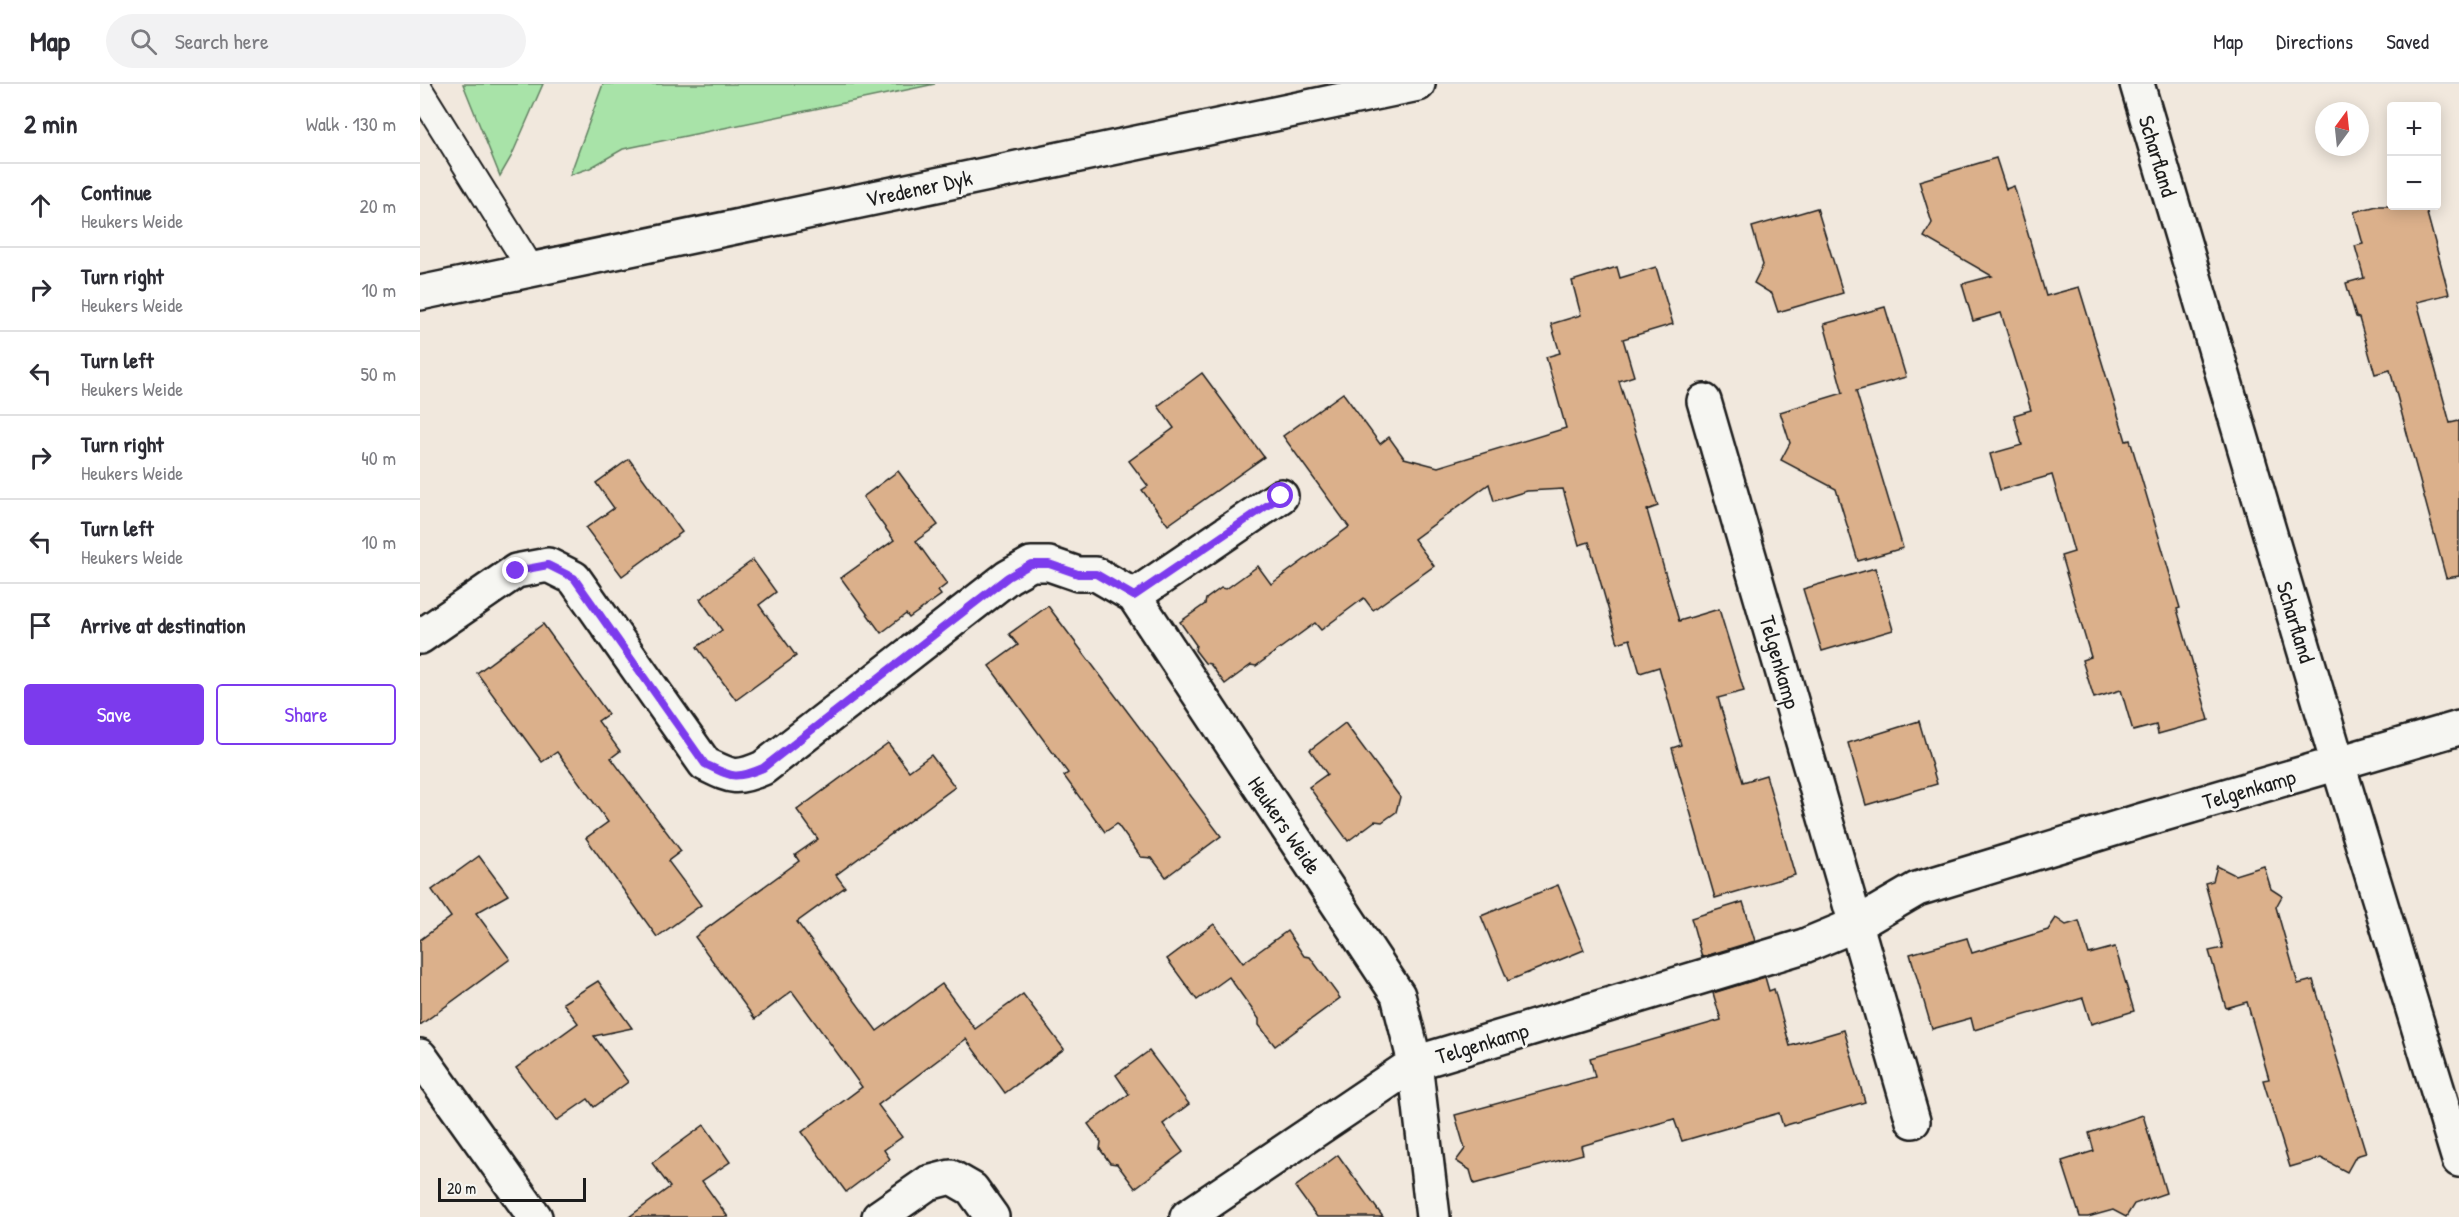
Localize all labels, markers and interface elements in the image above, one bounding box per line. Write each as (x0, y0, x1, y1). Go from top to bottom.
search box (106, 14, 526, 68)
text: Map (30, 22, 70, 60)
icon: search (127, 25, 160, 58)
text: Search here (175, 26, 269, 56)
text: Map (2213, 27, 2243, 56)
text: Directions (2276, 27, 2353, 56)
text: Saved (2386, 27, 2429, 56)
north arrow (2315, 102, 2369, 156)
map controls (2387, 102, 2441, 210)
button: + (2387, 102, 2441, 156)
text: 2 min (24, 106, 77, 141)
text: Walk · 130 m (306, 110, 396, 137)
street label: Scharfland (2131, 112, 2185, 201)
button: − (2387, 156, 2441, 210)
street label: Vredener Dyk (863, 162, 975, 214)
text: Continue (81, 177, 152, 207)
icon: ahead (24, 189, 57, 222)
text: 20 m (359, 192, 396, 219)
text: Heukers Weide (81, 207, 183, 234)
text: Turn right (81, 261, 164, 291)
icon: right (24, 273, 57, 306)
text: 10 m (362, 276, 396, 303)
text: Heukers Weide (81, 291, 183, 318)
text: Turn left (81, 345, 154, 375)
icon: left (24, 357, 57, 390)
text: 50 m (360, 360, 396, 387)
text: Heukers Weide (81, 375, 183, 402)
text: Turn right (81, 429, 164, 459)
icon: right (24, 441, 57, 474)
text: 40 m (361, 444, 396, 471)
text: Heukers Weide (81, 459, 183, 486)
route start (1267, 482, 1293, 508)
text: Turn left (81, 513, 154, 543)
icon: left (24, 525, 57, 558)
text: 10 m (362, 528, 396, 555)
text: Heukers Weide (81, 543, 183, 570)
route end (502, 557, 528, 583)
street label: Scharfland (2269, 578, 2323, 667)
icon: arrive (24, 609, 57, 642)
text: Arrive at destination (81, 610, 246, 640)
street label: Telgenkamp (1752, 612, 1808, 713)
button: Save (24, 684, 204, 745)
button: Share (216, 684, 396, 745)
street label: Telgenkamp (2199, 761, 2300, 817)
street label: Heukers Weide (1241, 770, 1329, 880)
street label: Telgenkamp (1432, 1015, 1533, 1071)
scale bar (438, 1175, 586, 1202)
text: 20 m (447, 1177, 476, 1199)

